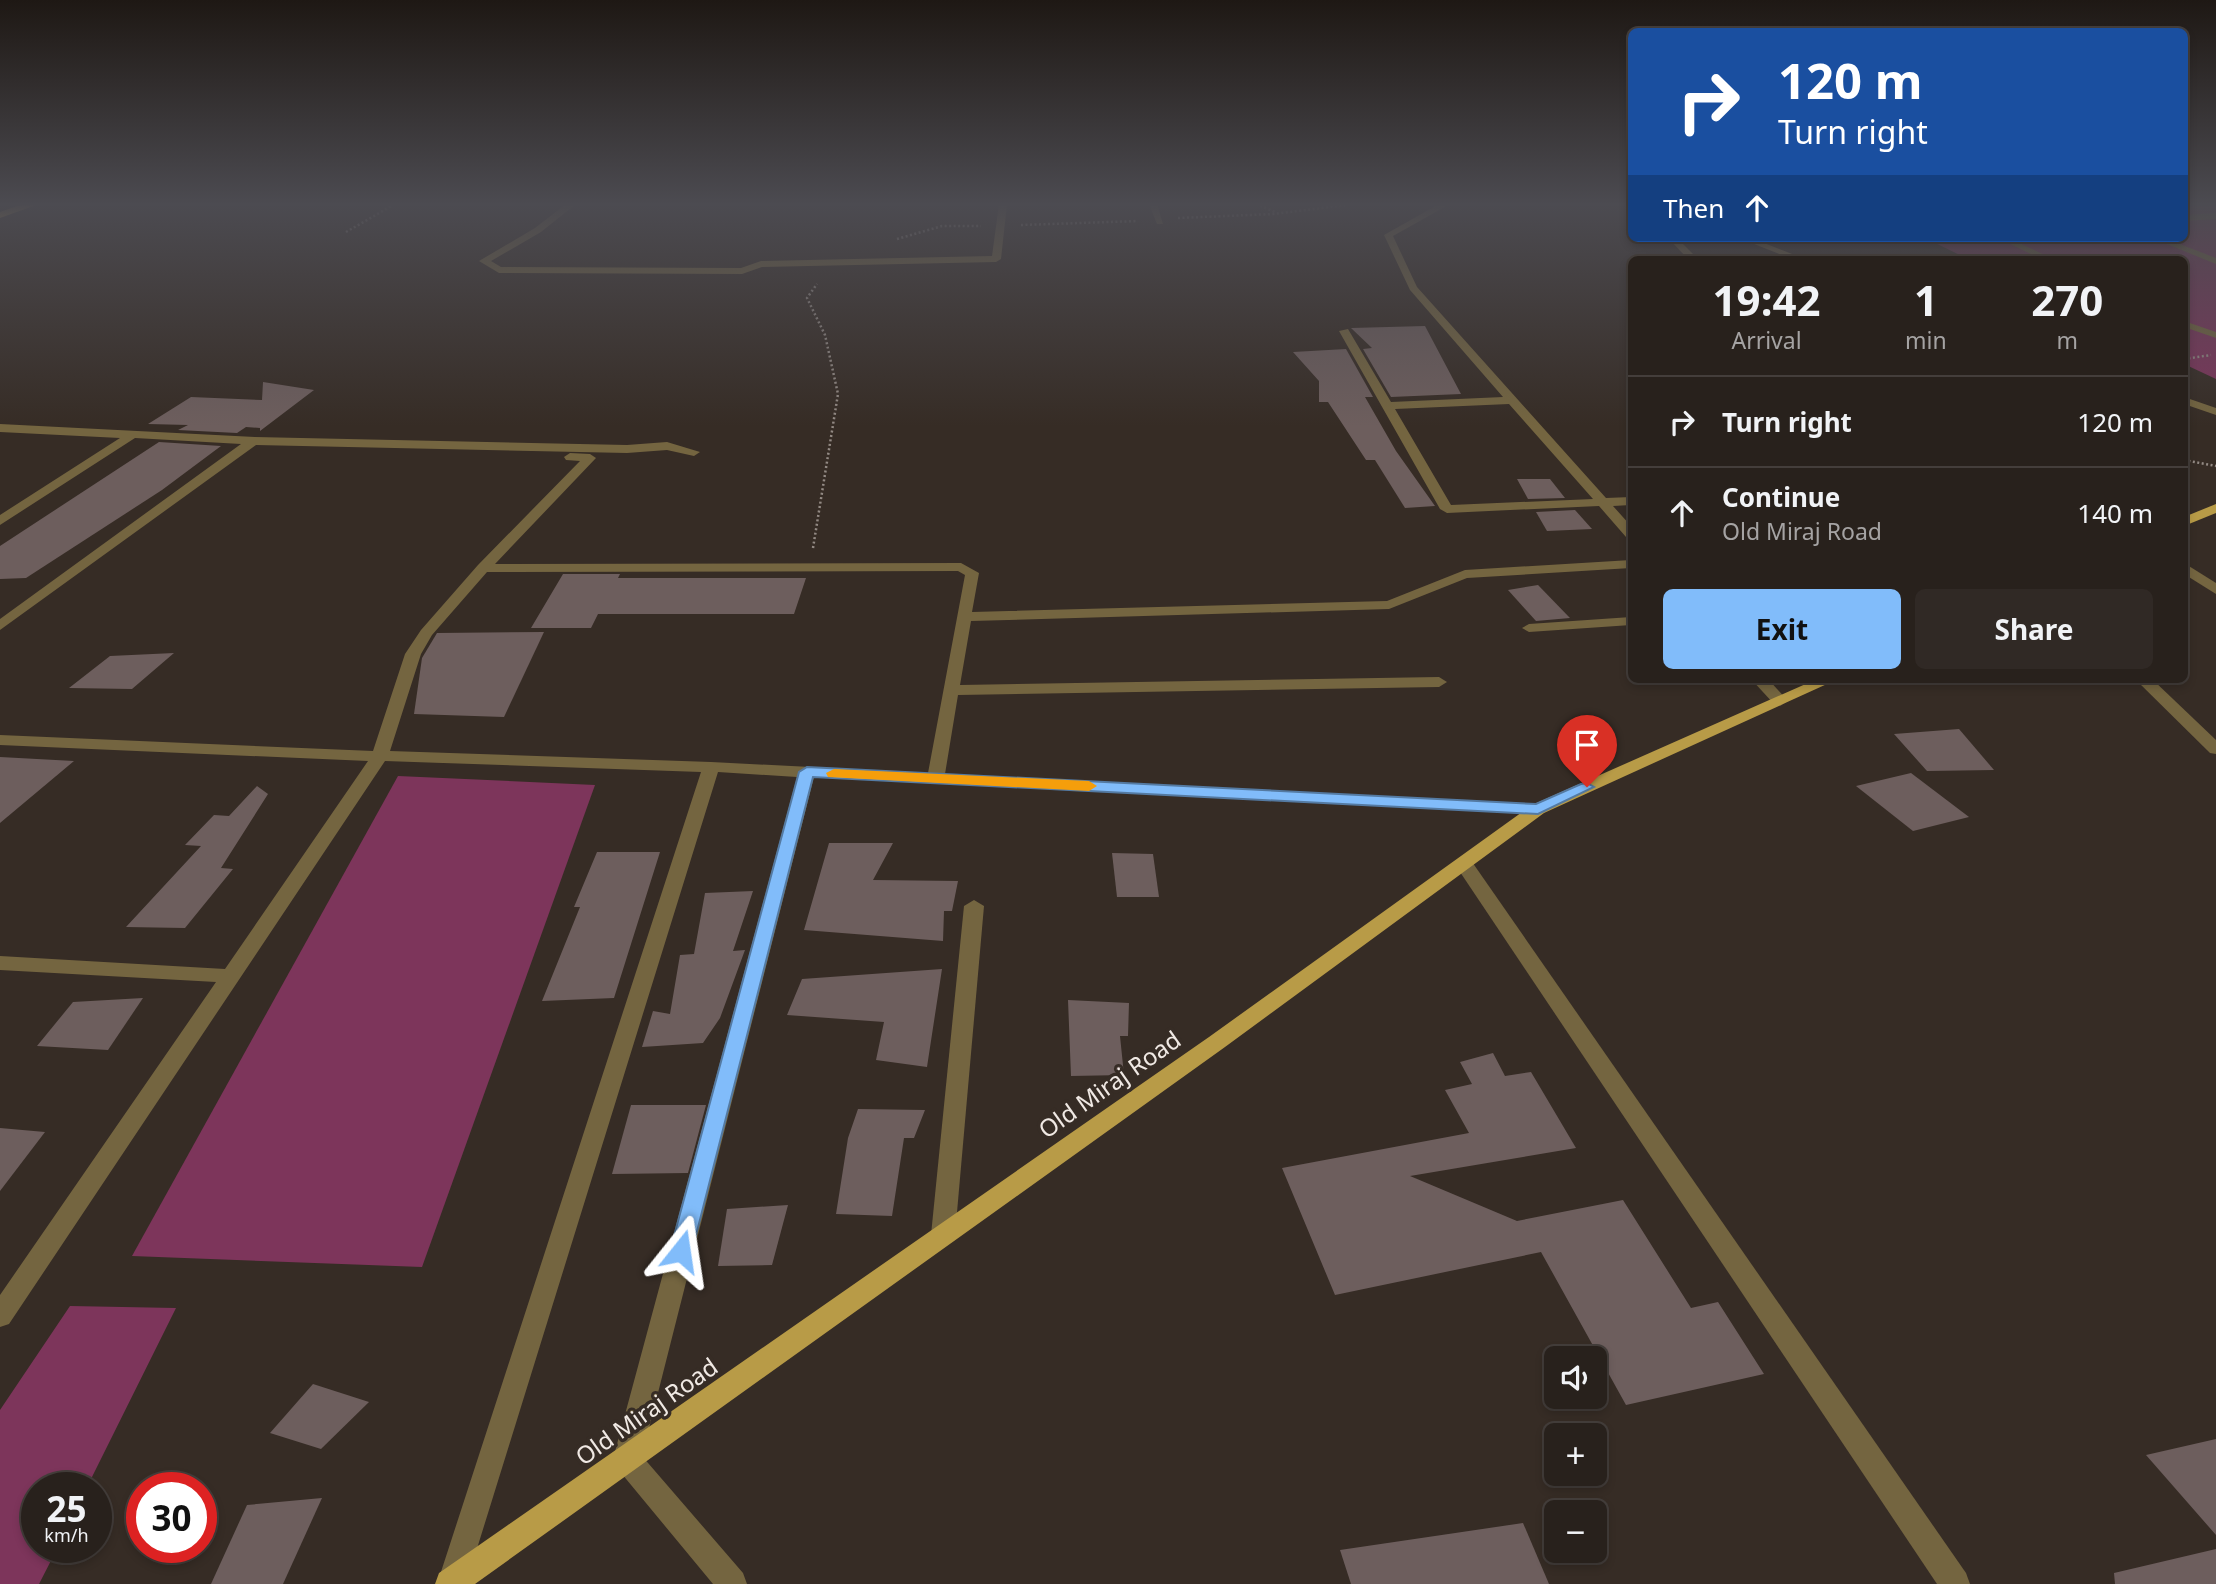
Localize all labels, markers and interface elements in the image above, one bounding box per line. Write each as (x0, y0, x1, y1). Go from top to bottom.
text: 120 m (1778, 47, 1923, 113)
icon: right (1663, 56, 1754, 147)
text: Turn right (1778, 110, 1928, 153)
icon: ahead (1738, 189, 1776, 227)
text: Then (1663, 190, 1724, 226)
text: 19:42 (1713, 271, 1820, 328)
text: 1 (1914, 271, 1938, 328)
text: 270 (2031, 271, 2103, 328)
text: Arrival (1731, 324, 1802, 356)
text: min (1905, 324, 1947, 356)
text: m (2057, 324, 2078, 356)
icon: right (1663, 403, 1701, 441)
text: Turn right (1722, 404, 1852, 440)
text: 120 m (2077, 404, 2153, 440)
text: Continue (1722, 479, 1840, 515)
icon: ahead (1663, 494, 1701, 532)
text: 140 m (2077, 495, 2153, 531)
text: Old Miraj Road (1722, 515, 1882, 547)
button: Exit (1663, 589, 1901, 669)
button: Share (1915, 589, 2153, 669)
pin (1557, 715, 1617, 787)
icon: arrive (1568, 726, 1606, 764)
street label: Old Miraj Road (1031, 1022, 1187, 1145)
position arrow (644, 1214, 718, 1288)
map controls (1544, 1346, 1607, 1563)
button: sound (1544, 1346, 1607, 1409)
street label: Old Miraj Road (568, 1349, 724, 1472)
button: + (1544, 1423, 1607, 1486)
speed limit sign: 30 (126, 1472, 217, 1563)
text: 25 (46, 1485, 87, 1532)
button: − (1544, 1500, 1607, 1563)
text: km/h (44, 1523, 89, 1547)

